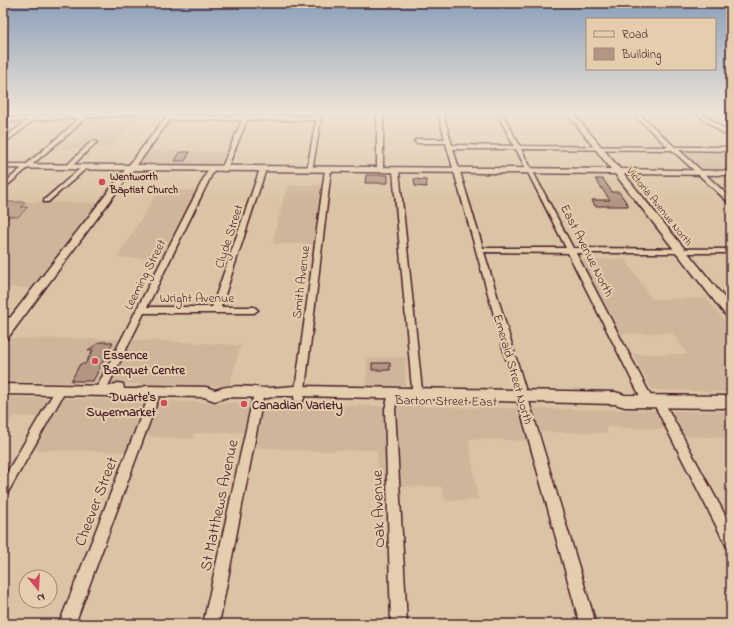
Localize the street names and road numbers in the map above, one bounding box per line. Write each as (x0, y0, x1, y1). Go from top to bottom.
street label: Victoria Avenue North (622, 163, 696, 249)
street label: East Avenue North (555, 201, 618, 300)
street label: Clyde Street (210, 202, 250, 271)
street label: Leeming Street (119, 235, 172, 314)
street label: Smith Avenue (288, 244, 315, 320)
street label: Wright Avenue (160, 289, 234, 309)
street label: Emerald Street North (488, 312, 537, 427)
street label: Barton Street East (394, 391, 498, 412)
street label: St Matthews Avenue (194, 437, 246, 573)
street label: Cheever Street (69, 453, 125, 550)
street label: Oak Avenue (366, 469, 392, 548)

